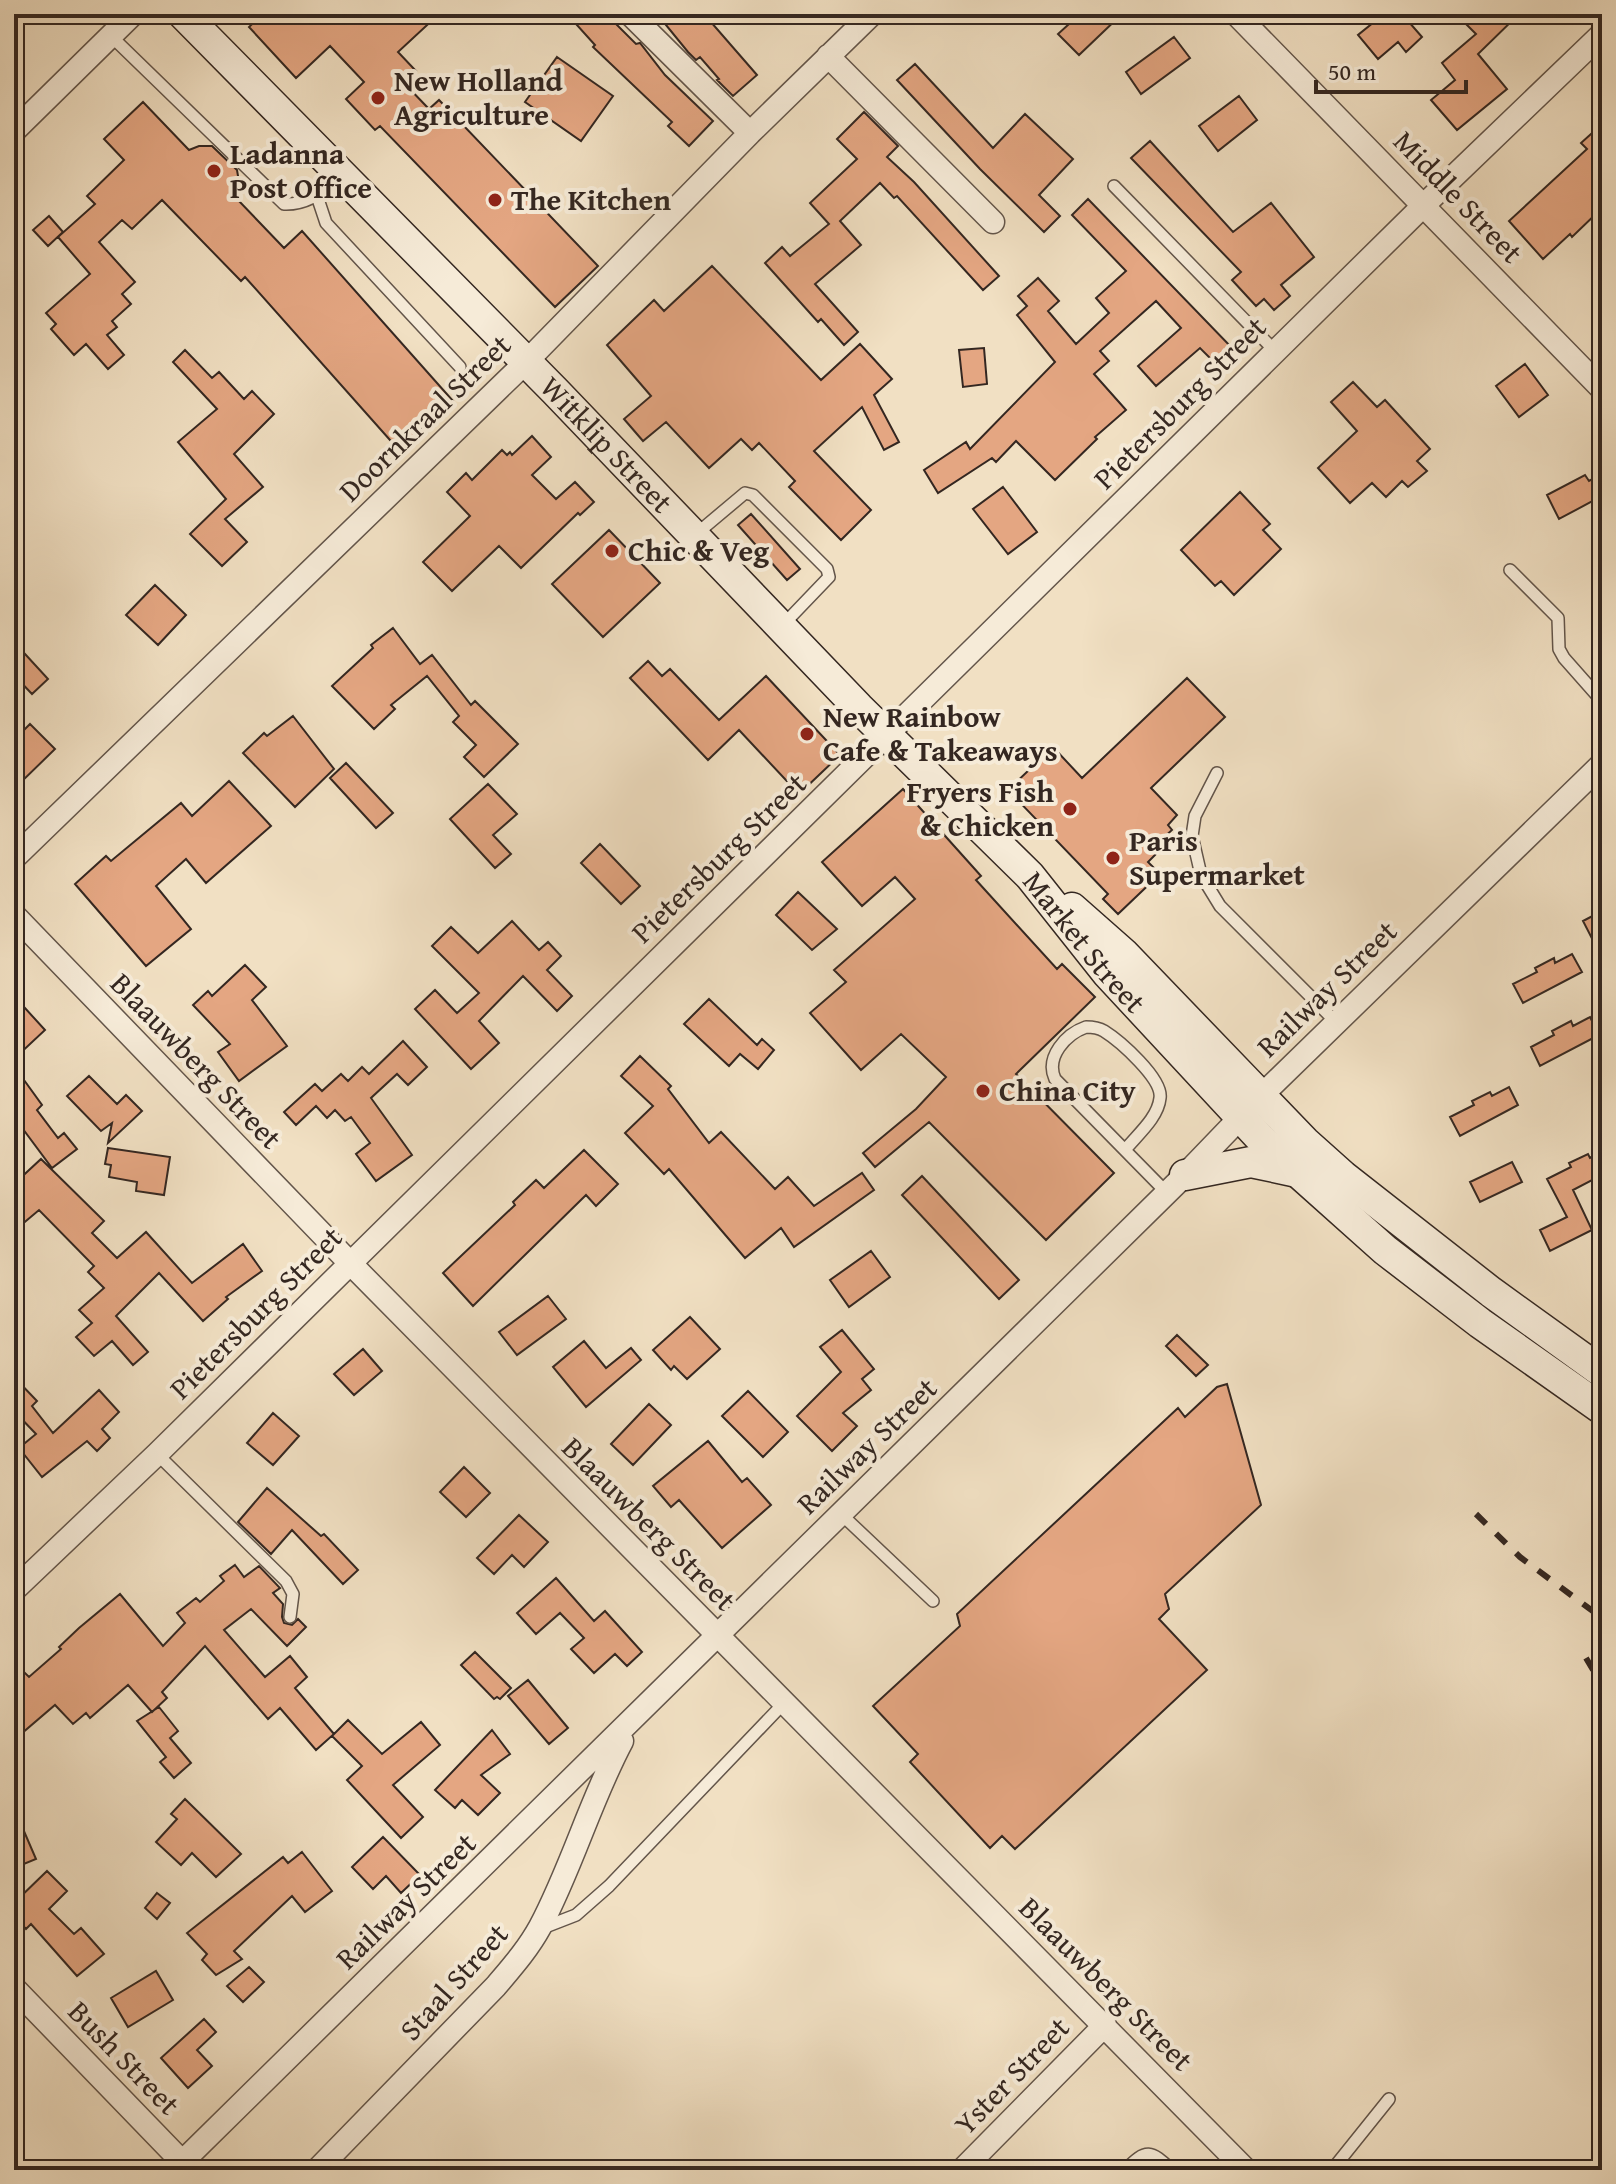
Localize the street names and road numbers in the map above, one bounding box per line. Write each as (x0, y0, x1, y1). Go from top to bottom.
street label: Middle Street (1384, 120, 1534, 273)
street label: Pietersburg Street (1083, 305, 1276, 499)
street label: Doornkraal Street (328, 323, 521, 511)
street label: Witklip Street (531, 365, 684, 523)
street label: Pietersburg Street (621, 762, 816, 953)
street label: Market Street (1013, 861, 1157, 1023)
street label: Railway Street (1246, 909, 1407, 1067)
street label: Blaauwberg Street (101, 962, 293, 1159)
street label: Pietersburg Street (159, 1215, 352, 1409)
street label: Railway Street (786, 1366, 947, 1524)
street label: Blaauwberg Street (553, 1426, 747, 1621)
street label: Railway Street (325, 1821, 486, 1979)
street label: Blaauwberg Street (1010, 1886, 1204, 2081)
street label: Staal Street (389, 1913, 518, 2050)
street label: Bush Street (59, 1990, 191, 2125)
street label: Yster Street (944, 2006, 1079, 2144)

